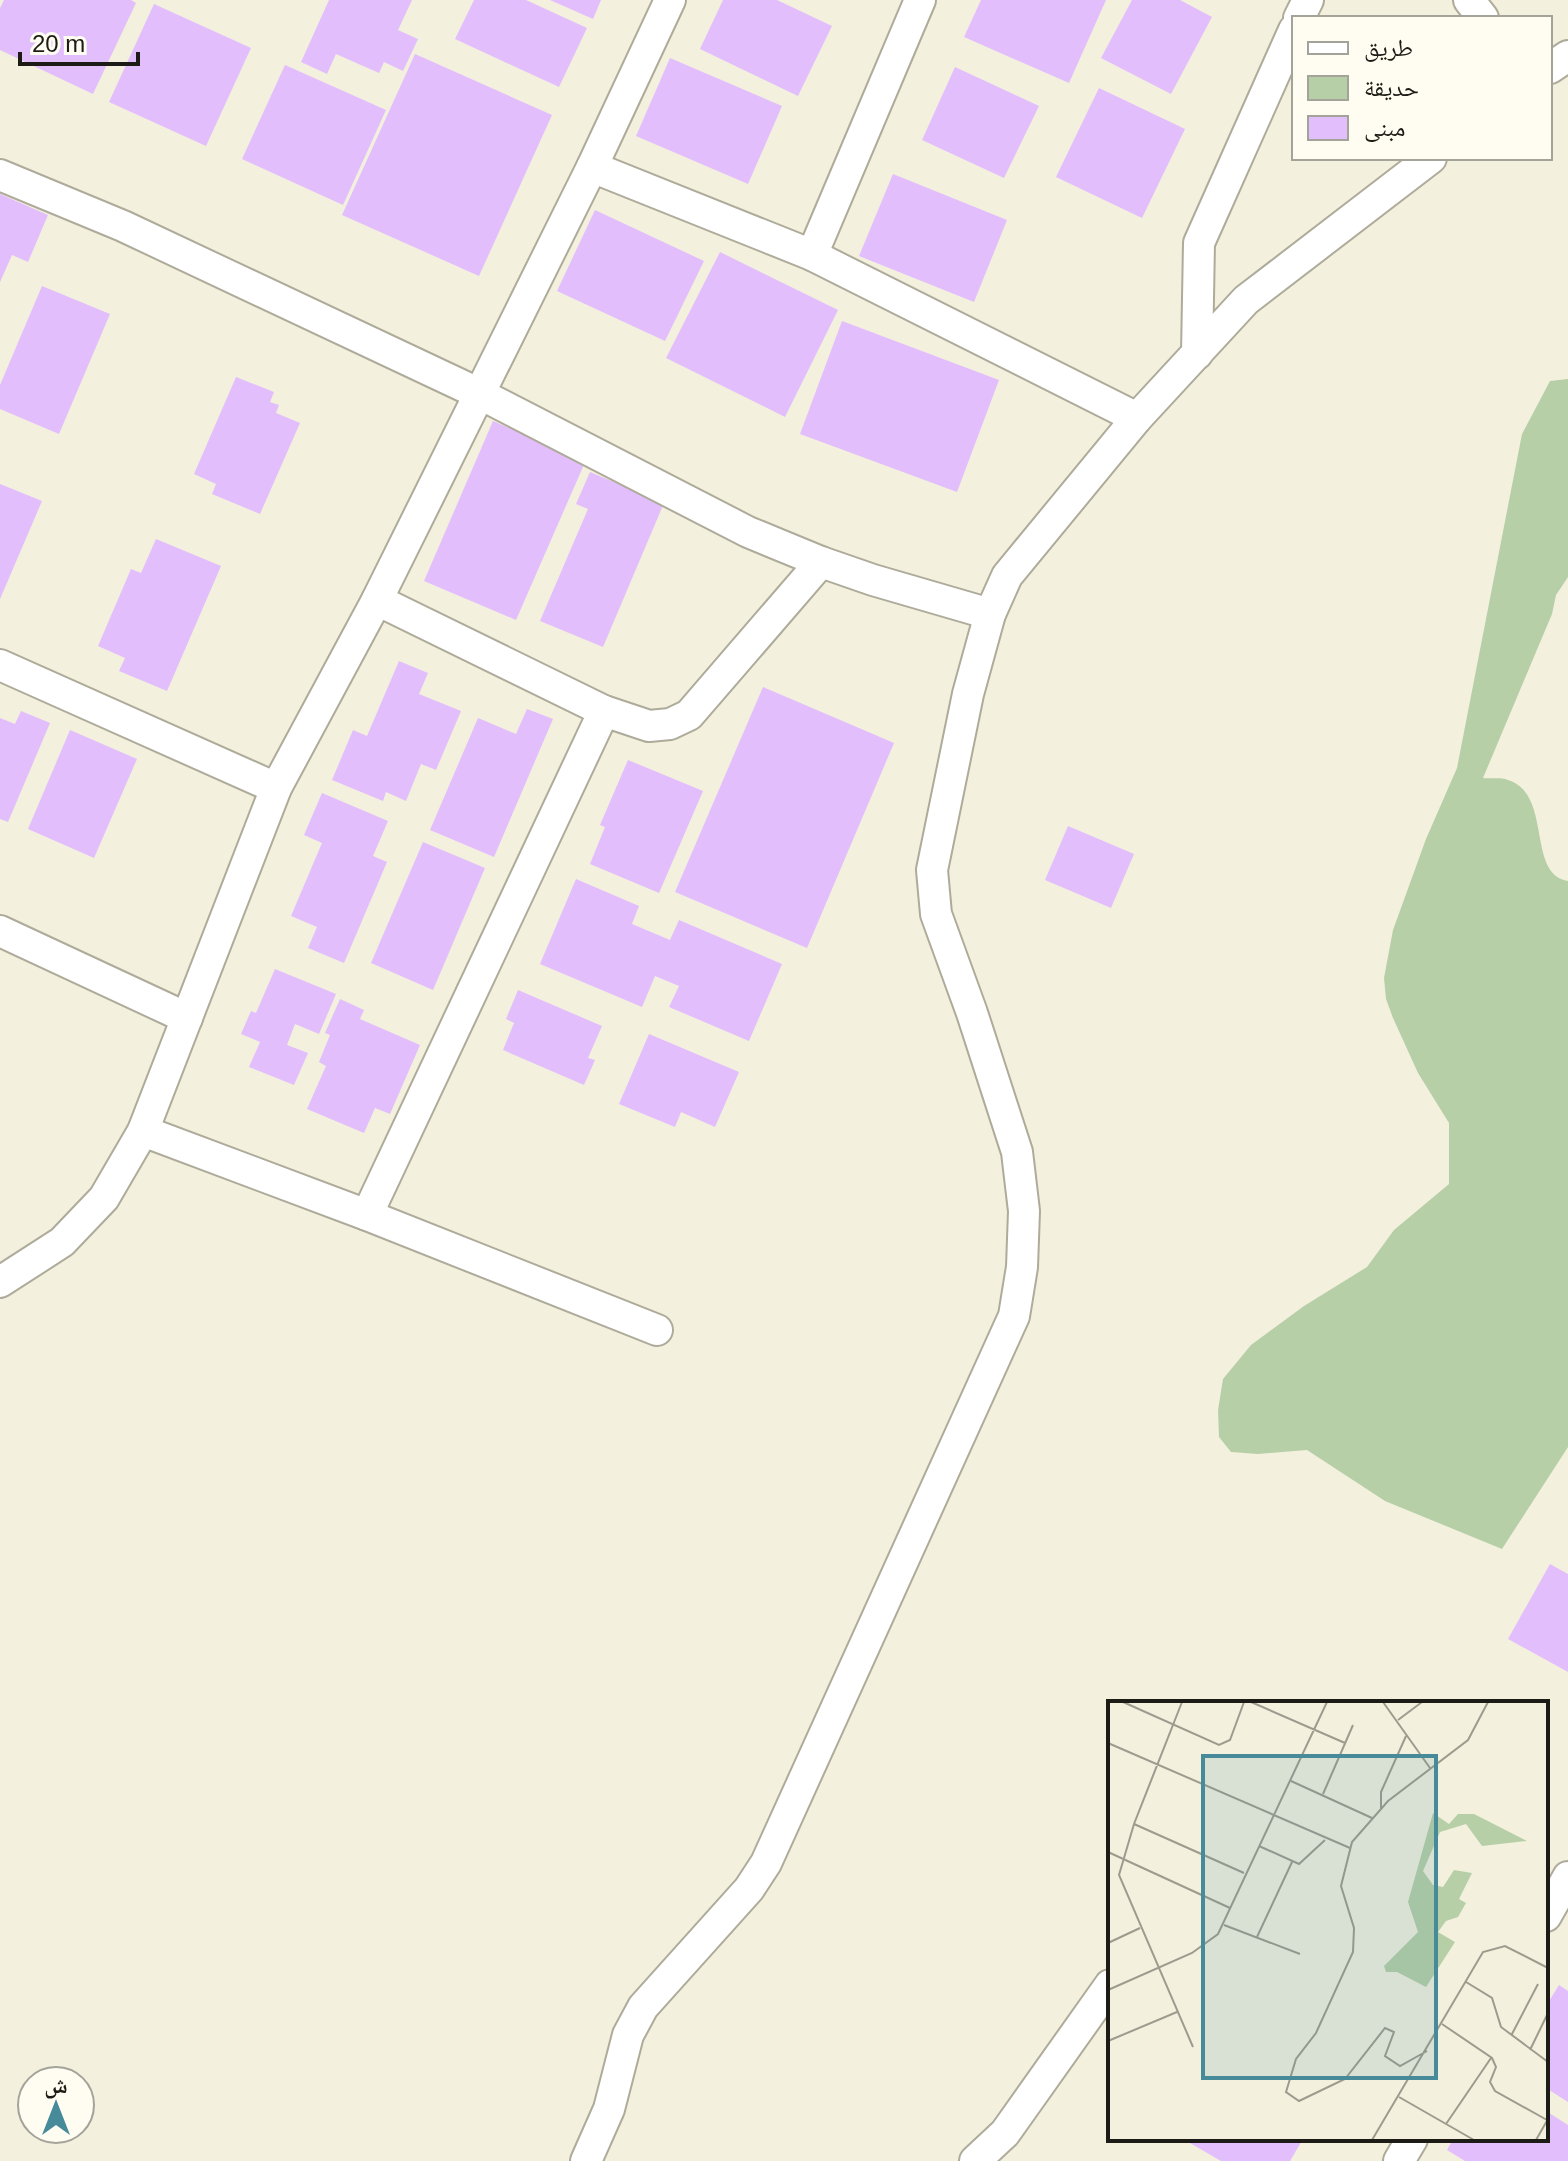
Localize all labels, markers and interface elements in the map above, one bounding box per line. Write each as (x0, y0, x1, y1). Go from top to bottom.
scale bar (20, 16, 138, 66)
legend (1292, 16, 1552, 160)
text: 20 m (32, 30, 85, 57)
text: طريق (1364, 34, 1413, 62)
text: حديقة (1364, 74, 1419, 101)
text: مبنى (1364, 114, 1405, 142)
inset map (1108, 1701, 1548, 2141)
north arrow (16, 2065, 96, 2145)
text: ش (44, 2073, 68, 2099)

